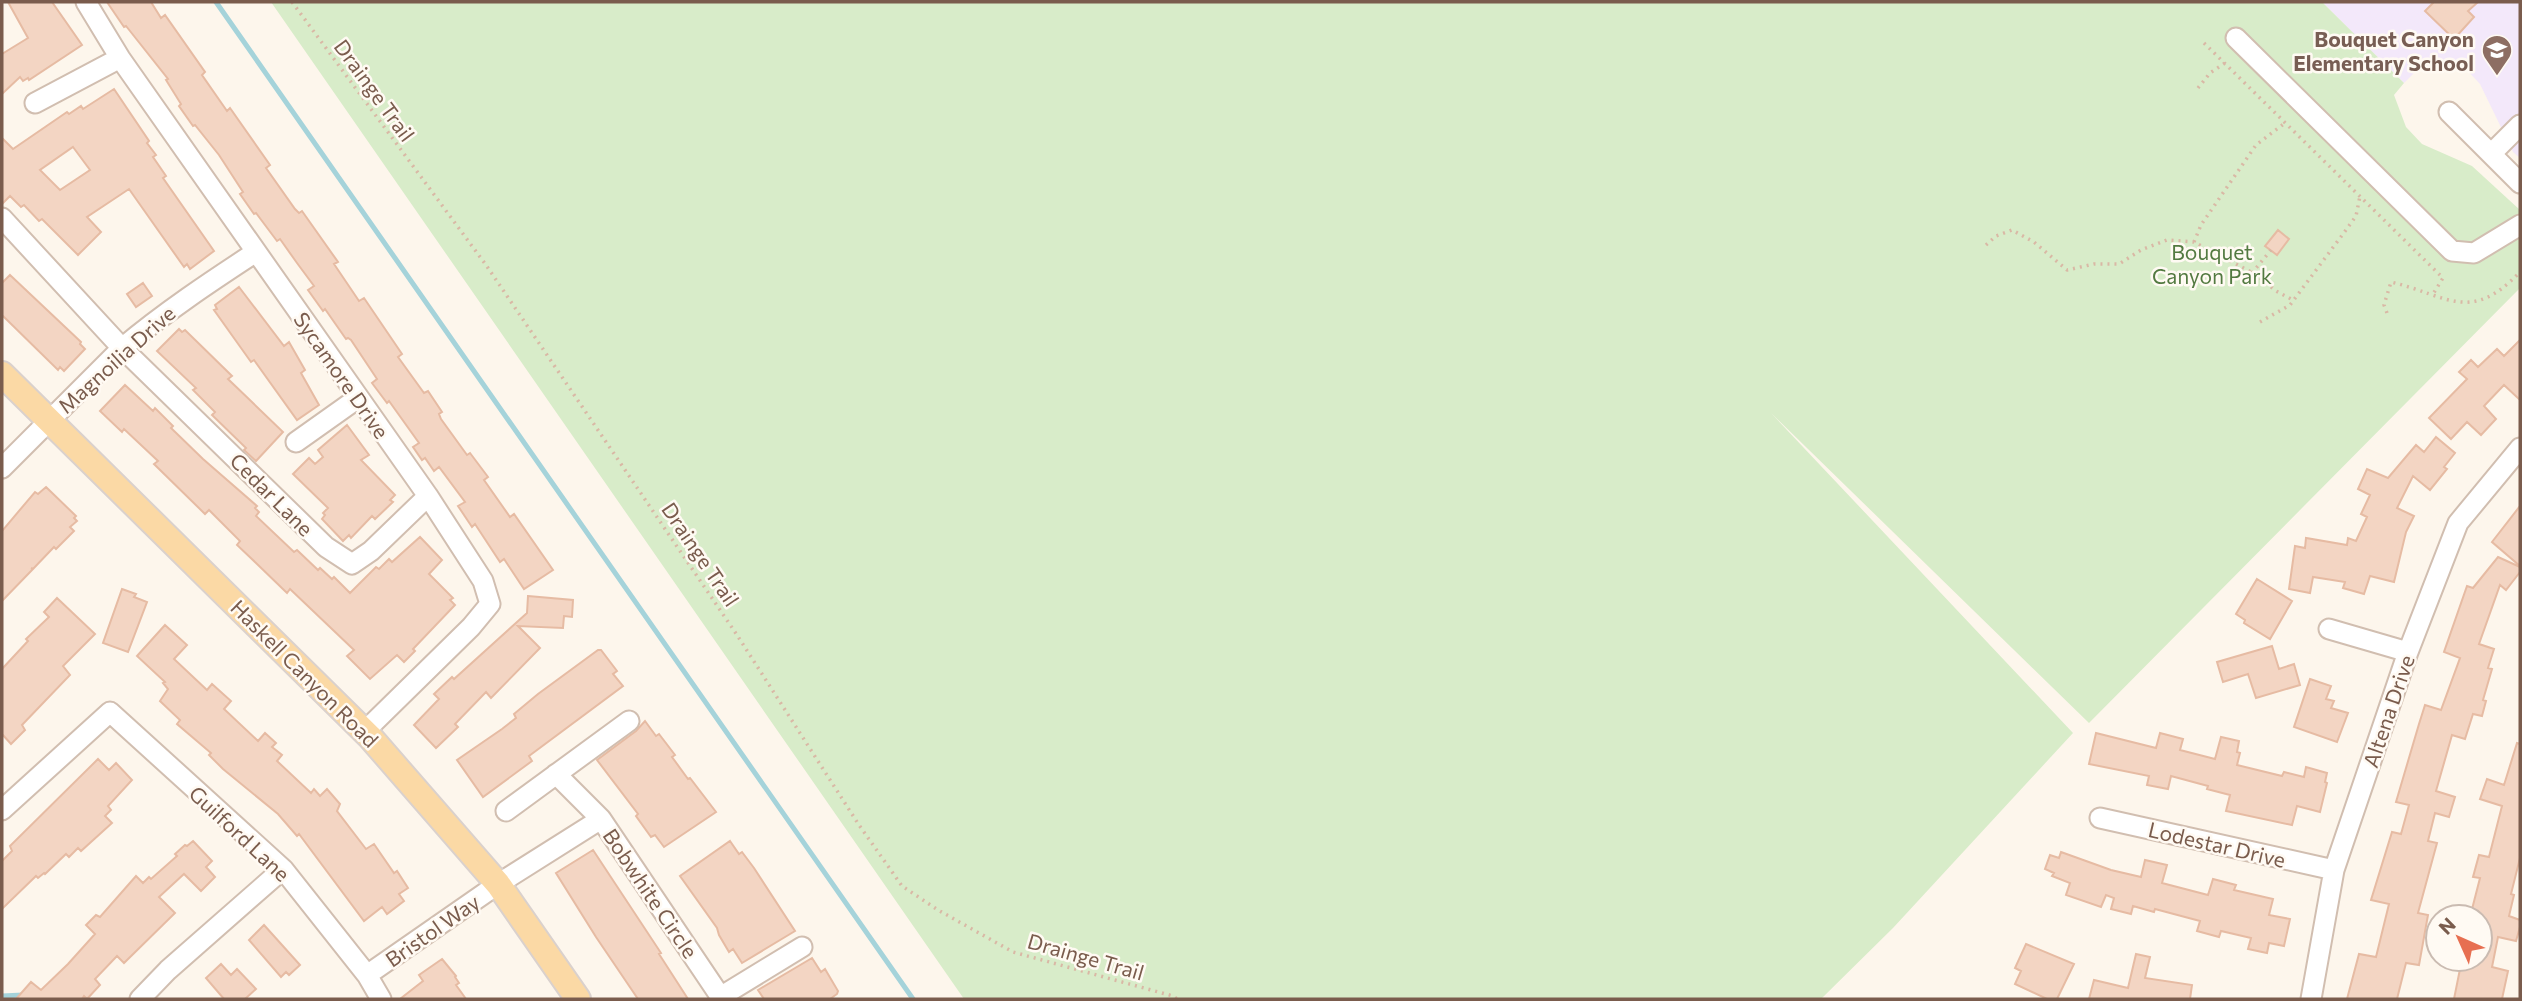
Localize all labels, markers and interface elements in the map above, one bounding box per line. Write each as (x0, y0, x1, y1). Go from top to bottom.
place label: Bouquet Canyon Elementary School (2293, 26, 2474, 75)
school or university icon: Bouquet Canyon Elementary School (2480, 33, 2514, 77)
street label: Drainge Trail (330, 34, 420, 146)
park label: Bouquet Canyon Park (2152, 239, 2272, 288)
street label: Magnoilia Drive (52, 300, 180, 418)
street label: Sycamore Drive (289, 307, 395, 443)
street label: Cedar Lane (225, 447, 319, 541)
street label: Drainge Trail (657, 497, 745, 611)
street label: Haskell Canyon Road (226, 594, 384, 752)
street label: Altena Drive (2357, 652, 2419, 770)
street label: Guilford Lane (184, 780, 296, 886)
street label: Lodestar Drive (2146, 816, 2288, 872)
street label: Bobwhite Circle (599, 824, 703, 962)
street label: Bristol Way (380, 888, 484, 972)
north arrow (2424, 903, 2494, 973)
text: N (2433, 912, 2460, 939)
street label: Drainge Trail (1025, 927, 1147, 985)

